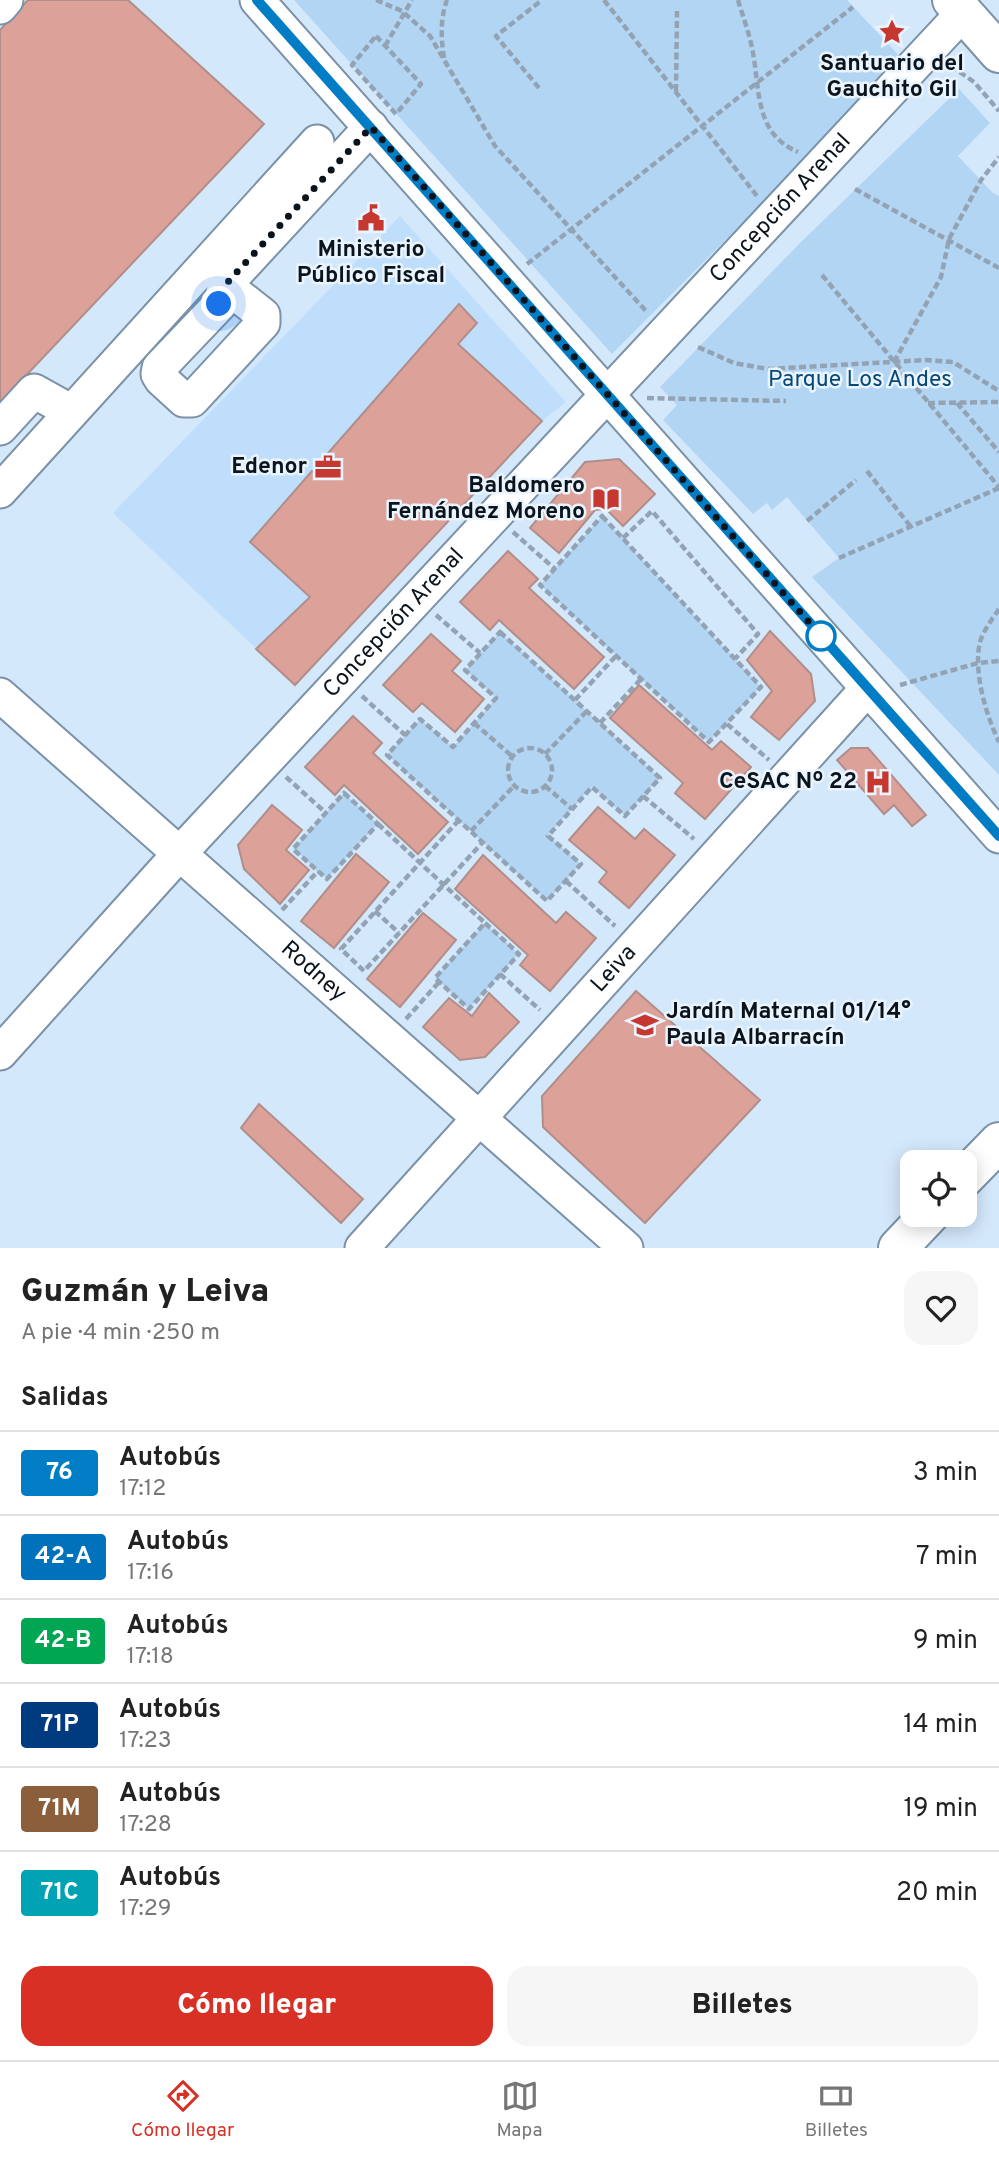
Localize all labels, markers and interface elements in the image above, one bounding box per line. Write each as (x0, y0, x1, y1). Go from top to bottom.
place icon: Santuario del Gauchito Gil (877, 17, 907, 47)
place label: Santuario del Gauchito Gil (820, 50, 964, 105)
street label: Concepción Arenal (704, 128, 857, 290)
public building icon: Ministerio Público Fiscal (356, 203, 386, 233)
place label: Ministerio Público Fiscal (297, 236, 445, 291)
your location (201, 286, 236, 321)
park label: Parque Los Andes (768, 366, 952, 395)
office icon: Edenor (313, 452, 343, 482)
place label: Edenor (231, 453, 307, 482)
place label: Baldomero Fernández Moreno (387, 472, 585, 527)
library icon: Baldomero Fernández Moreno (591, 484, 621, 514)
street label: Concepción Arenal (317, 542, 471, 704)
unlabelled marker (806, 621, 836, 651)
hospital icon: CeSAC Nº 22 (863, 767, 893, 797)
place label: CeSAC Nº 22 (719, 768, 857, 797)
street label: Rodney (274, 935, 352, 1009)
street label: Leiva (585, 939, 643, 999)
place label: Jardín Maternal 01/14° Paula Albarracín (666, 998, 911, 1053)
school or university icon: Jardín Maternal 01/14° Paula Albarracín (630, 1010, 660, 1040)
map controls (900, 1150, 977, 1227)
button: locate (900, 1150, 977, 1227)
button: heart (904, 1271, 978, 1345)
text: Guzmán y Leiva (21, 1272, 269, 1314)
text: A pie · 4 min · 250 m (21, 1319, 220, 1348)
text: Salidas (21, 1382, 109, 1415)
text: Autobús (119, 1442, 221, 1475)
text: 3 min (913, 1457, 978, 1490)
text: 76 (46, 1458, 73, 1488)
text: 17:12 (119, 1475, 166, 1504)
text: Autobús (127, 1526, 229, 1559)
text: 7 min (916, 1541, 978, 1574)
text: 42-A (35, 1542, 92, 1572)
text: 17:16 (127, 1559, 174, 1588)
text: Autobús (126, 1610, 229, 1643)
text: 9 min (913, 1625, 978, 1658)
text: 42-B (35, 1626, 91, 1656)
text: 17:18 (126, 1643, 174, 1672)
text: Autobús (119, 1694, 221, 1727)
text: 14 min (903, 1709, 978, 1742)
text: 71P (40, 1710, 79, 1740)
text: 17:23 (119, 1727, 172, 1756)
text: Autobús (119, 1778, 221, 1811)
text: 19 min (903, 1793, 978, 1826)
text: 71M (38, 1794, 81, 1824)
text: 17:28 (119, 1811, 172, 1840)
text: Autobús (119, 1862, 221, 1895)
text: 20 min (896, 1877, 978, 1910)
text: 71C (40, 1878, 79, 1908)
text: 17:29 (119, 1895, 172, 1924)
button: Cómo llegar (21, 1966, 493, 2046)
button: Billetes (507, 1966, 978, 2046)
tab: Cómo llegar (131, 2077, 234, 2143)
tab: Mapa (497, 2077, 543, 2143)
tab: Billetes (805, 2077, 868, 2143)

